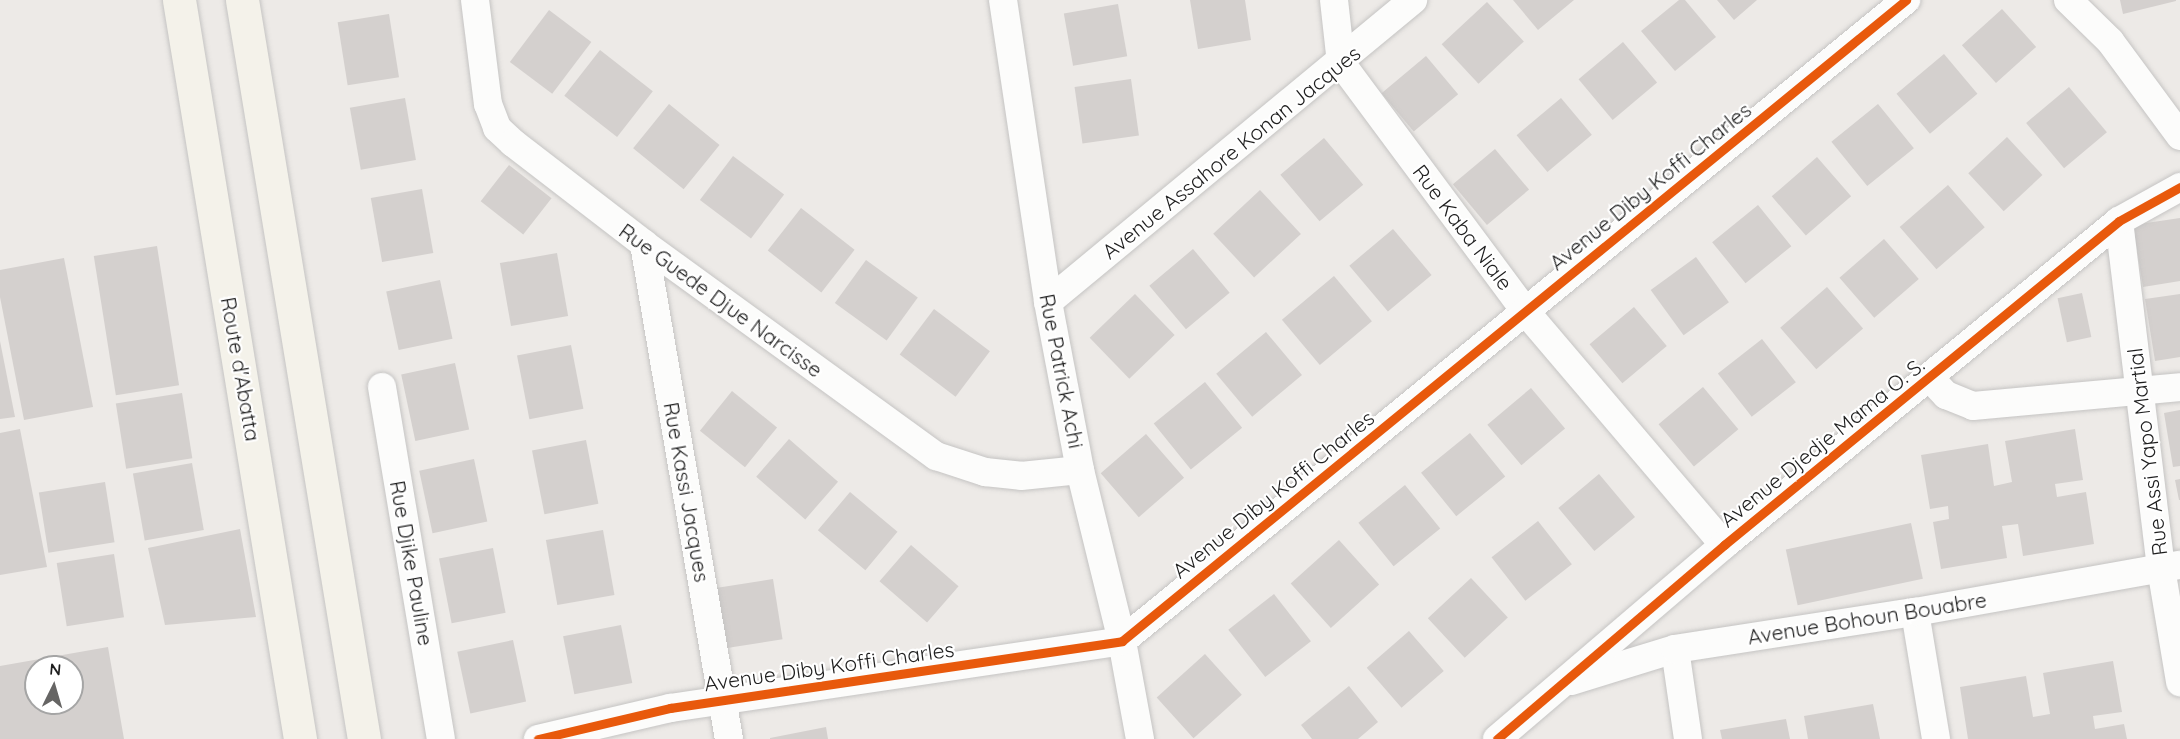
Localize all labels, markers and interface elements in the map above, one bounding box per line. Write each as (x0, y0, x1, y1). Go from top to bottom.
street label: Avenue Assahore Konan Jacques (1097, 40, 1365, 264)
street label: Avenue Diby Koffi Charles (1544, 97, 1756, 275)
street label: Rue Kaba Niale (1408, 159, 1518, 295)
street label: Rue Guede Djue Narcisse (614, 218, 828, 382)
street label: Rue Patrick Achi (1035, 292, 1089, 450)
street label: Route d'Abatta (216, 295, 266, 443)
street label: Rue Assi Yapo Martial (2122, 347, 2172, 557)
street label: Avenue Djedje Mama O. S. (1715, 352, 1929, 532)
street label: Rue Kassi Jacques (659, 400, 715, 584)
street label: Avenue Diby Koffi Charles (1167, 405, 1379, 583)
street label: Rue Djike Pauline (385, 478, 439, 648)
street label: Avenue Bohoun Bouabre (1746, 587, 1988, 649)
street label: Avenue Diby Koffi Charles (702, 636, 956, 696)
north arrow (24, 655, 84, 715)
text: N (49, 659, 62, 680)

